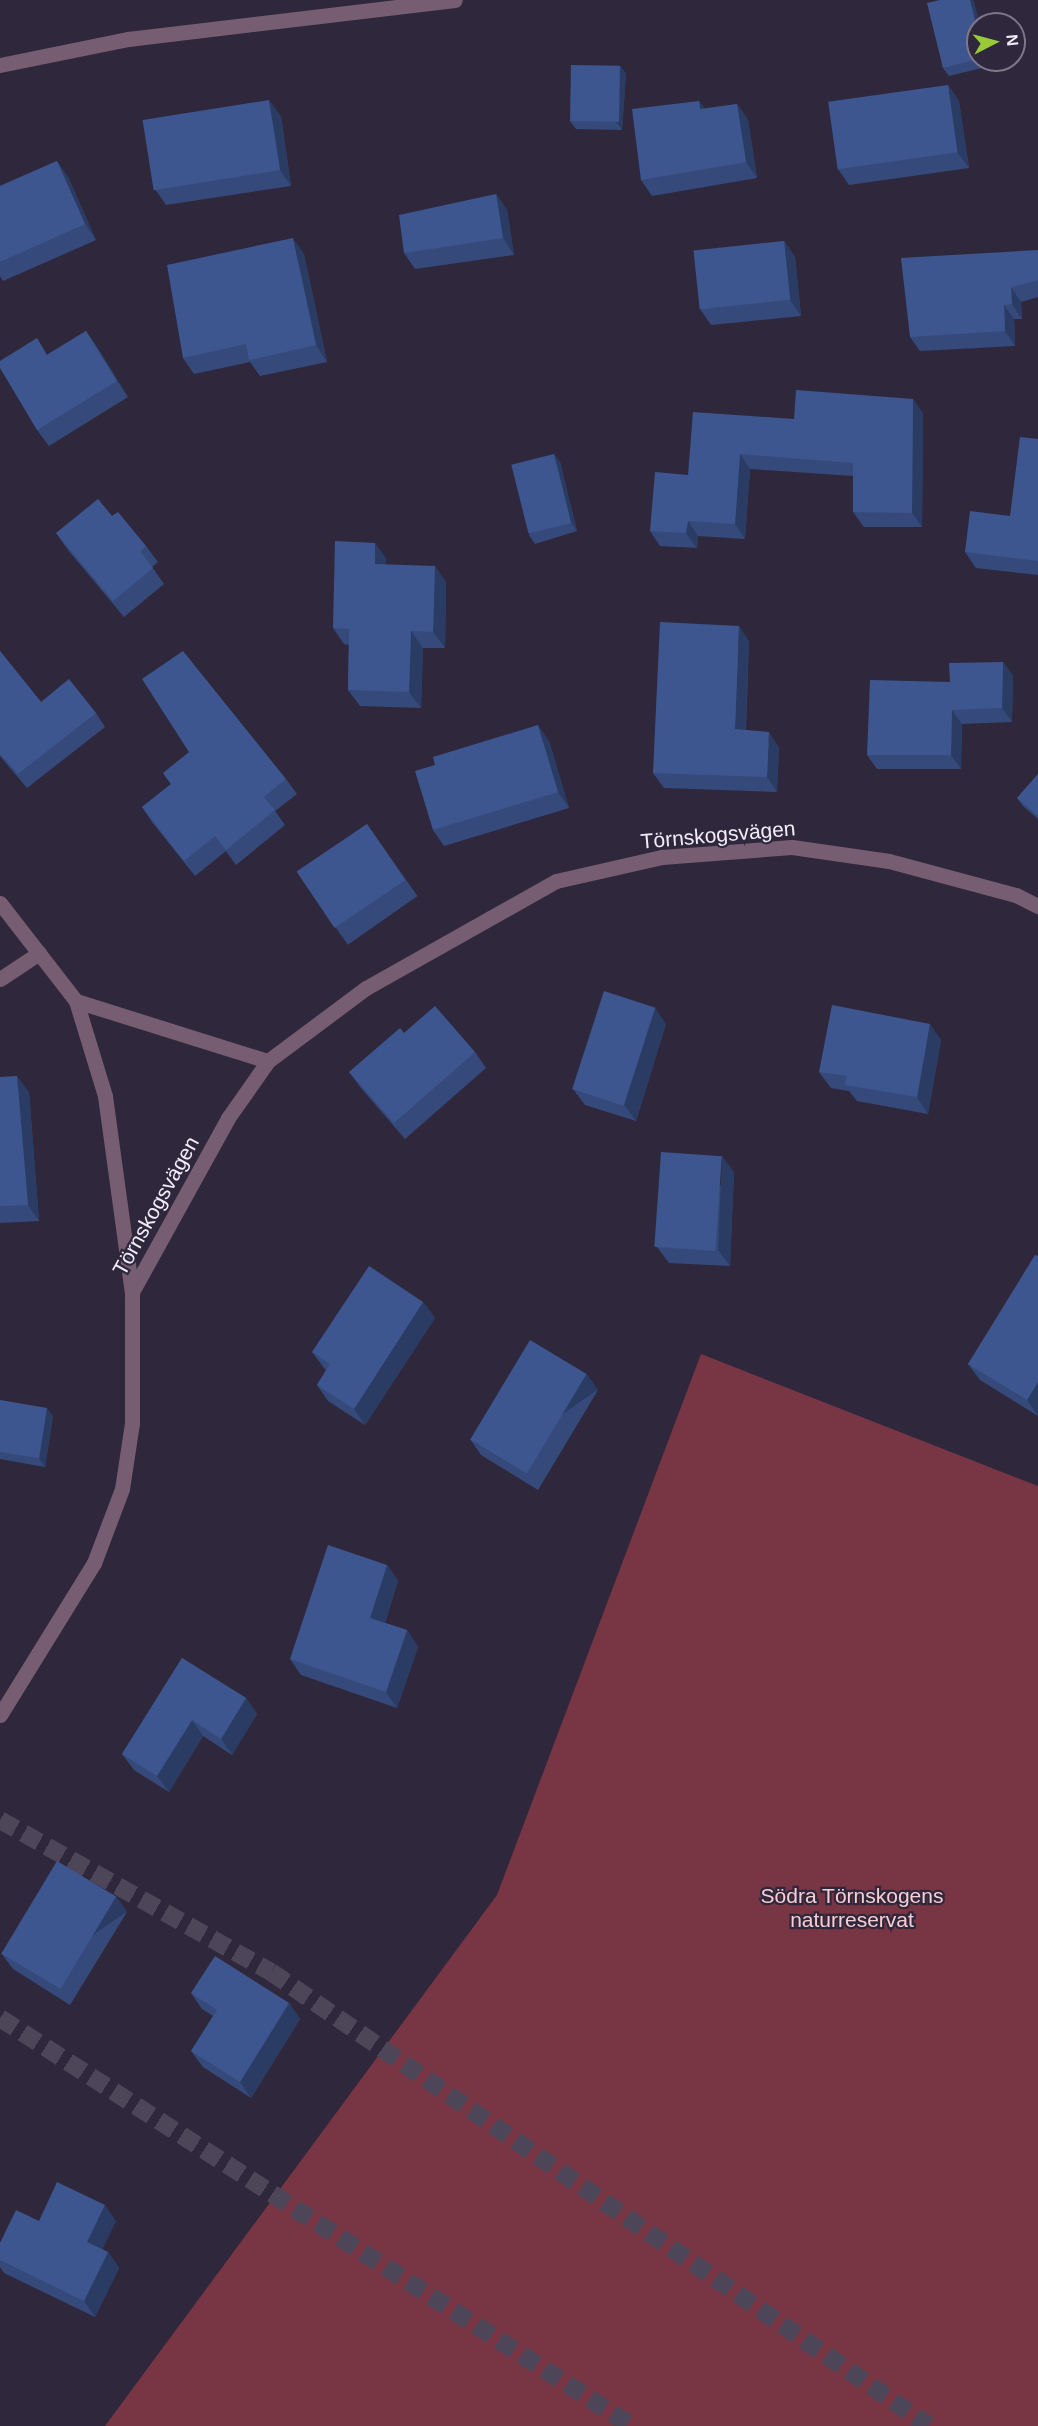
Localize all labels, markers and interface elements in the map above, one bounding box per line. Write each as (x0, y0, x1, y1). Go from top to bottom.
north arrow (966, 12, 1026, 72)
text: N (1003, 34, 1021, 47)
street label: Törnskogsvägen (640, 816, 796, 854)
street label: Törnskogsvägen (107, 1132, 205, 1280)
park label: Södra Törnskogens naturreservat (760, 1883, 944, 1933)

